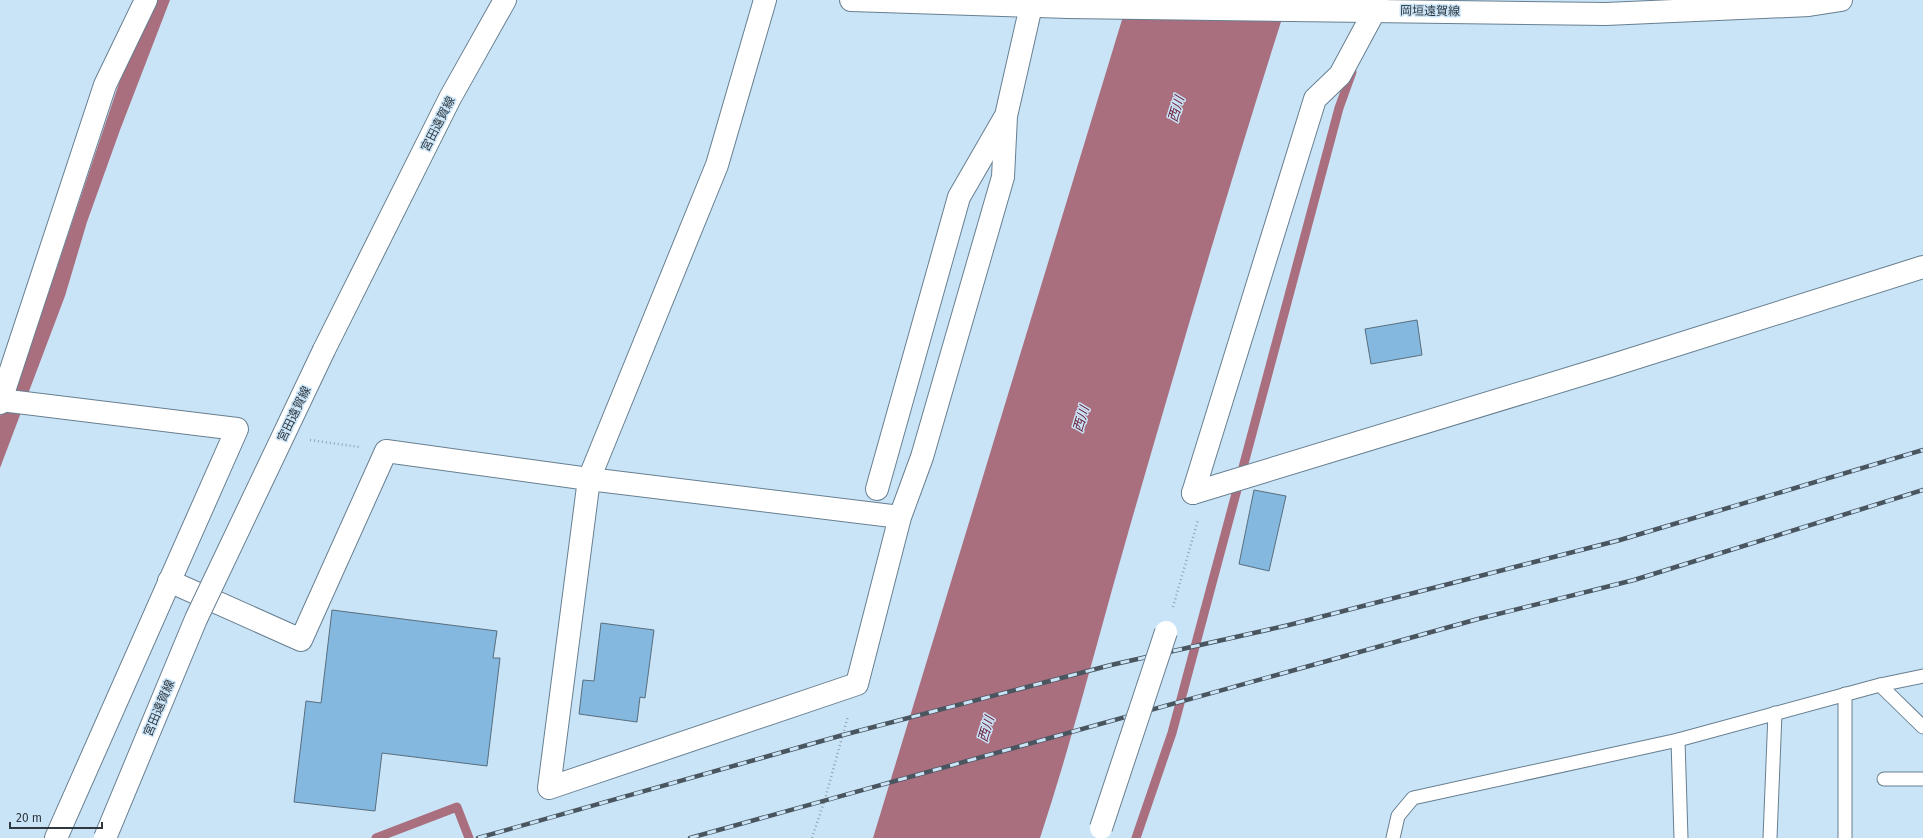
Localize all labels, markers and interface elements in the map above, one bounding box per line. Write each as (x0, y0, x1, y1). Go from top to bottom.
street label: 岡垣遠賀線 (1400, 3, 1460, 19)
water label: 西川 (1165, 92, 1188, 124)
street label: 宮田遠賀線 (418, 94, 458, 154)
street label: 宮田遠賀線 (275, 384, 313, 444)
water label: 西川 (1070, 402, 1093, 434)
street label: 宮田遠賀線 (141, 678, 177, 738)
water label: 西川 (975, 712, 998, 744)
scale bar (10, 804, 102, 830)
text: 20 m (16, 811, 42, 825)

